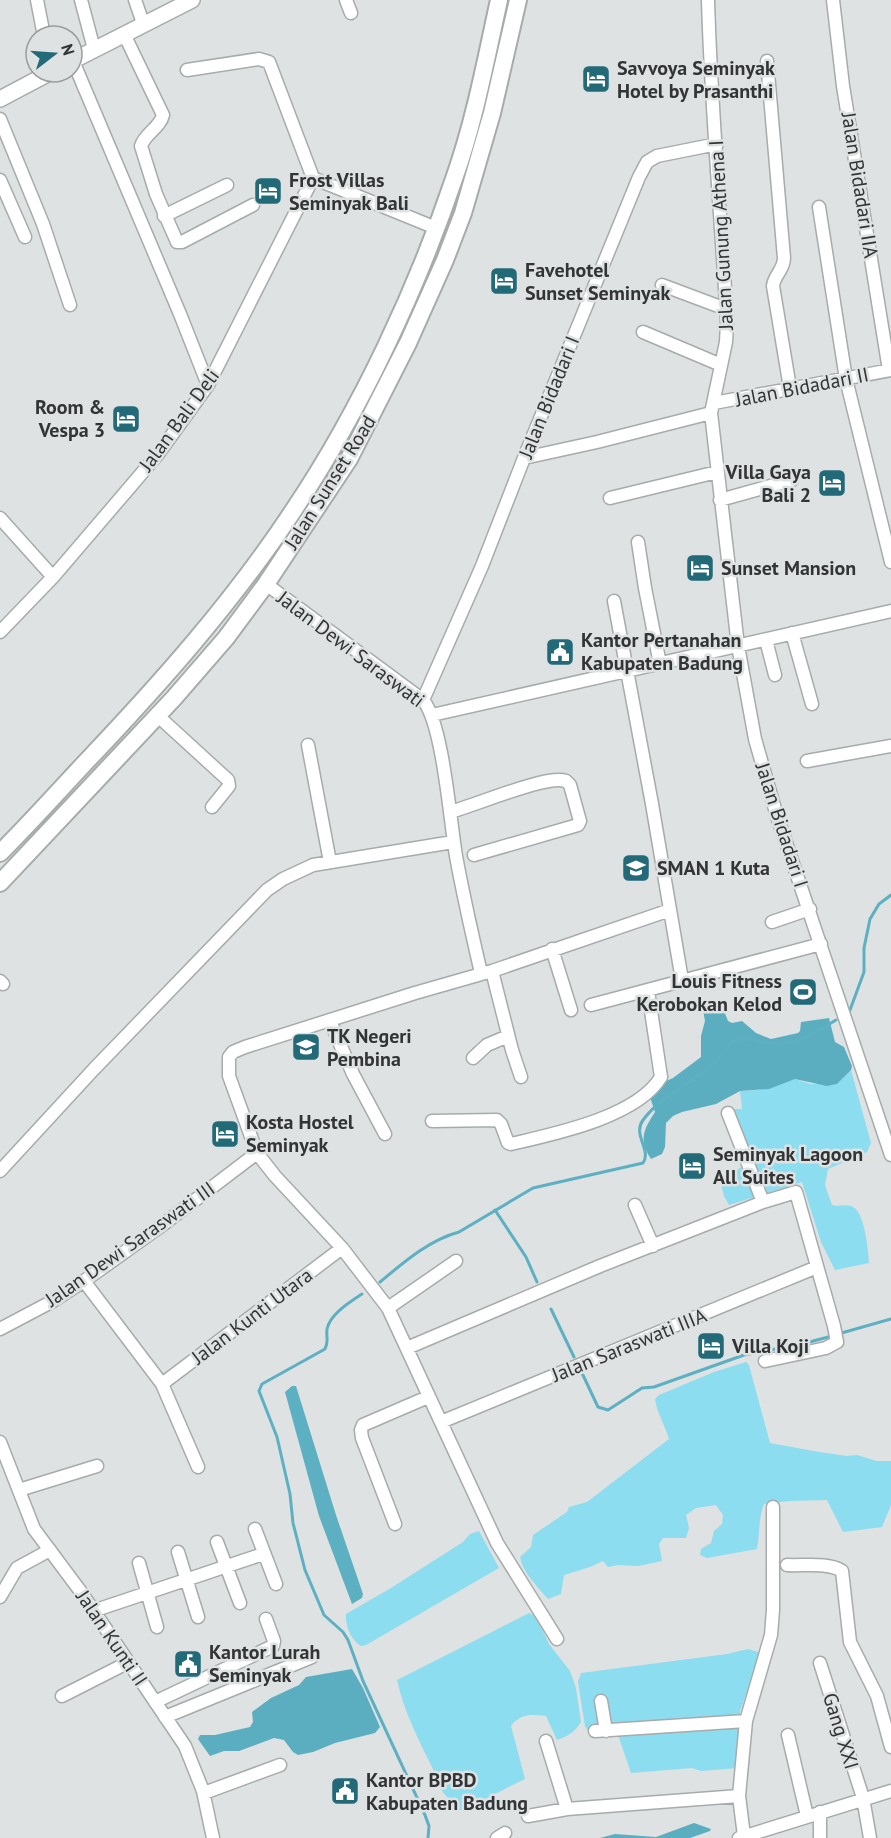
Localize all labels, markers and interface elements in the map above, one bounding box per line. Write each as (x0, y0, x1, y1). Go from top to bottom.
north arrow (24, 24, 84, 84)
text: N (57, 42, 79, 58)
place label: Savvoya Seminyak Hotel by Prasanthi (617, 55, 775, 104)
hotel icon: Savvoya Seminyak Hotel by Prasanthi (580, 63, 612, 95)
street label: Jalan Bidadari IIA (836, 109, 884, 260)
street label: Jalan Gunung Athena I (703, 139, 739, 332)
place label: Frost Villas Seminyak Bali (289, 167, 409, 216)
hotel icon: Frost Villas Seminyak Bali (252, 175, 284, 207)
place label: Favehotel Sunset Seminyak (525, 257, 671, 306)
hotel icon: Favehotel Sunset Seminyak (488, 265, 520, 297)
street label: Jalan Bidadari I (512, 332, 585, 463)
street label: Jalan Bidadari II (732, 361, 871, 413)
street label: Jalan Bali Deli (133, 364, 225, 477)
place label: Room & Vespa 3 (35, 394, 105, 443)
hotel icon: Room & Vespa 3 (110, 403, 142, 435)
street label: Jalan Sunset Road (278, 410, 382, 555)
place label: Villa Gaya Bali 2 (725, 459, 811, 508)
hotel icon: Villa Gaya Bali 2 (816, 467, 848, 499)
hotel icon: Sunset Mansion (684, 552, 716, 584)
place label: Sunset Mansion (721, 555, 856, 581)
street label: Jalan Dewi Saraswati (271, 584, 430, 713)
place label: Kantor Pertanahan Kabupaten Badung (581, 627, 743, 676)
public building icon: Kantor Pertanahan Kabupaten Badung (544, 636, 576, 668)
street label: Jalan Bidadari I (749, 758, 814, 891)
school or university icon: SMAN 1 Kuta (620, 852, 652, 884)
place label: SMAN 1 Kuta (657, 855, 770, 881)
place label: Louis Fitness Kerobokan Kelod (636, 968, 782, 1017)
sports icon: Louis Fitness Kerobokan Kelod (787, 976, 819, 1008)
place label: TK Negeri Pembina (327, 1023, 412, 1072)
school or university icon: TK Negeri Pembina (290, 1031, 322, 1063)
place label: Kosta Hostel Seminyak (246, 1109, 354, 1158)
hotel icon: Kosta Hostel Seminyak (209, 1118, 241, 1150)
place label: Seminyak Lagoon All Suites (713, 1141, 863, 1190)
hotel icon: Seminyak Lagoon All Suites (676, 1150, 708, 1182)
street label: Jalan Dewi Saraswati III (39, 1176, 220, 1313)
street label: Jalan Kunti Utara (185, 1262, 318, 1371)
street label: Jalan Saraswati IIIA (547, 1302, 711, 1388)
hotel icon: Villa Koji (695, 1330, 727, 1362)
place label: Villa Koji (731, 1333, 809, 1359)
street label: Jalan Kunti II (70, 1584, 154, 1691)
place label: Kantor Lurah Seminyak (209, 1639, 320, 1688)
public building icon: Kantor Lurah Seminyak (172, 1648, 204, 1680)
street label: Gang XXI (817, 1690, 865, 1772)
place label: Kantor BPBD Kabupaten Badung (366, 1767, 528, 1816)
public building icon: Kantor BPBD Kabupaten Badung (329, 1775, 361, 1807)

